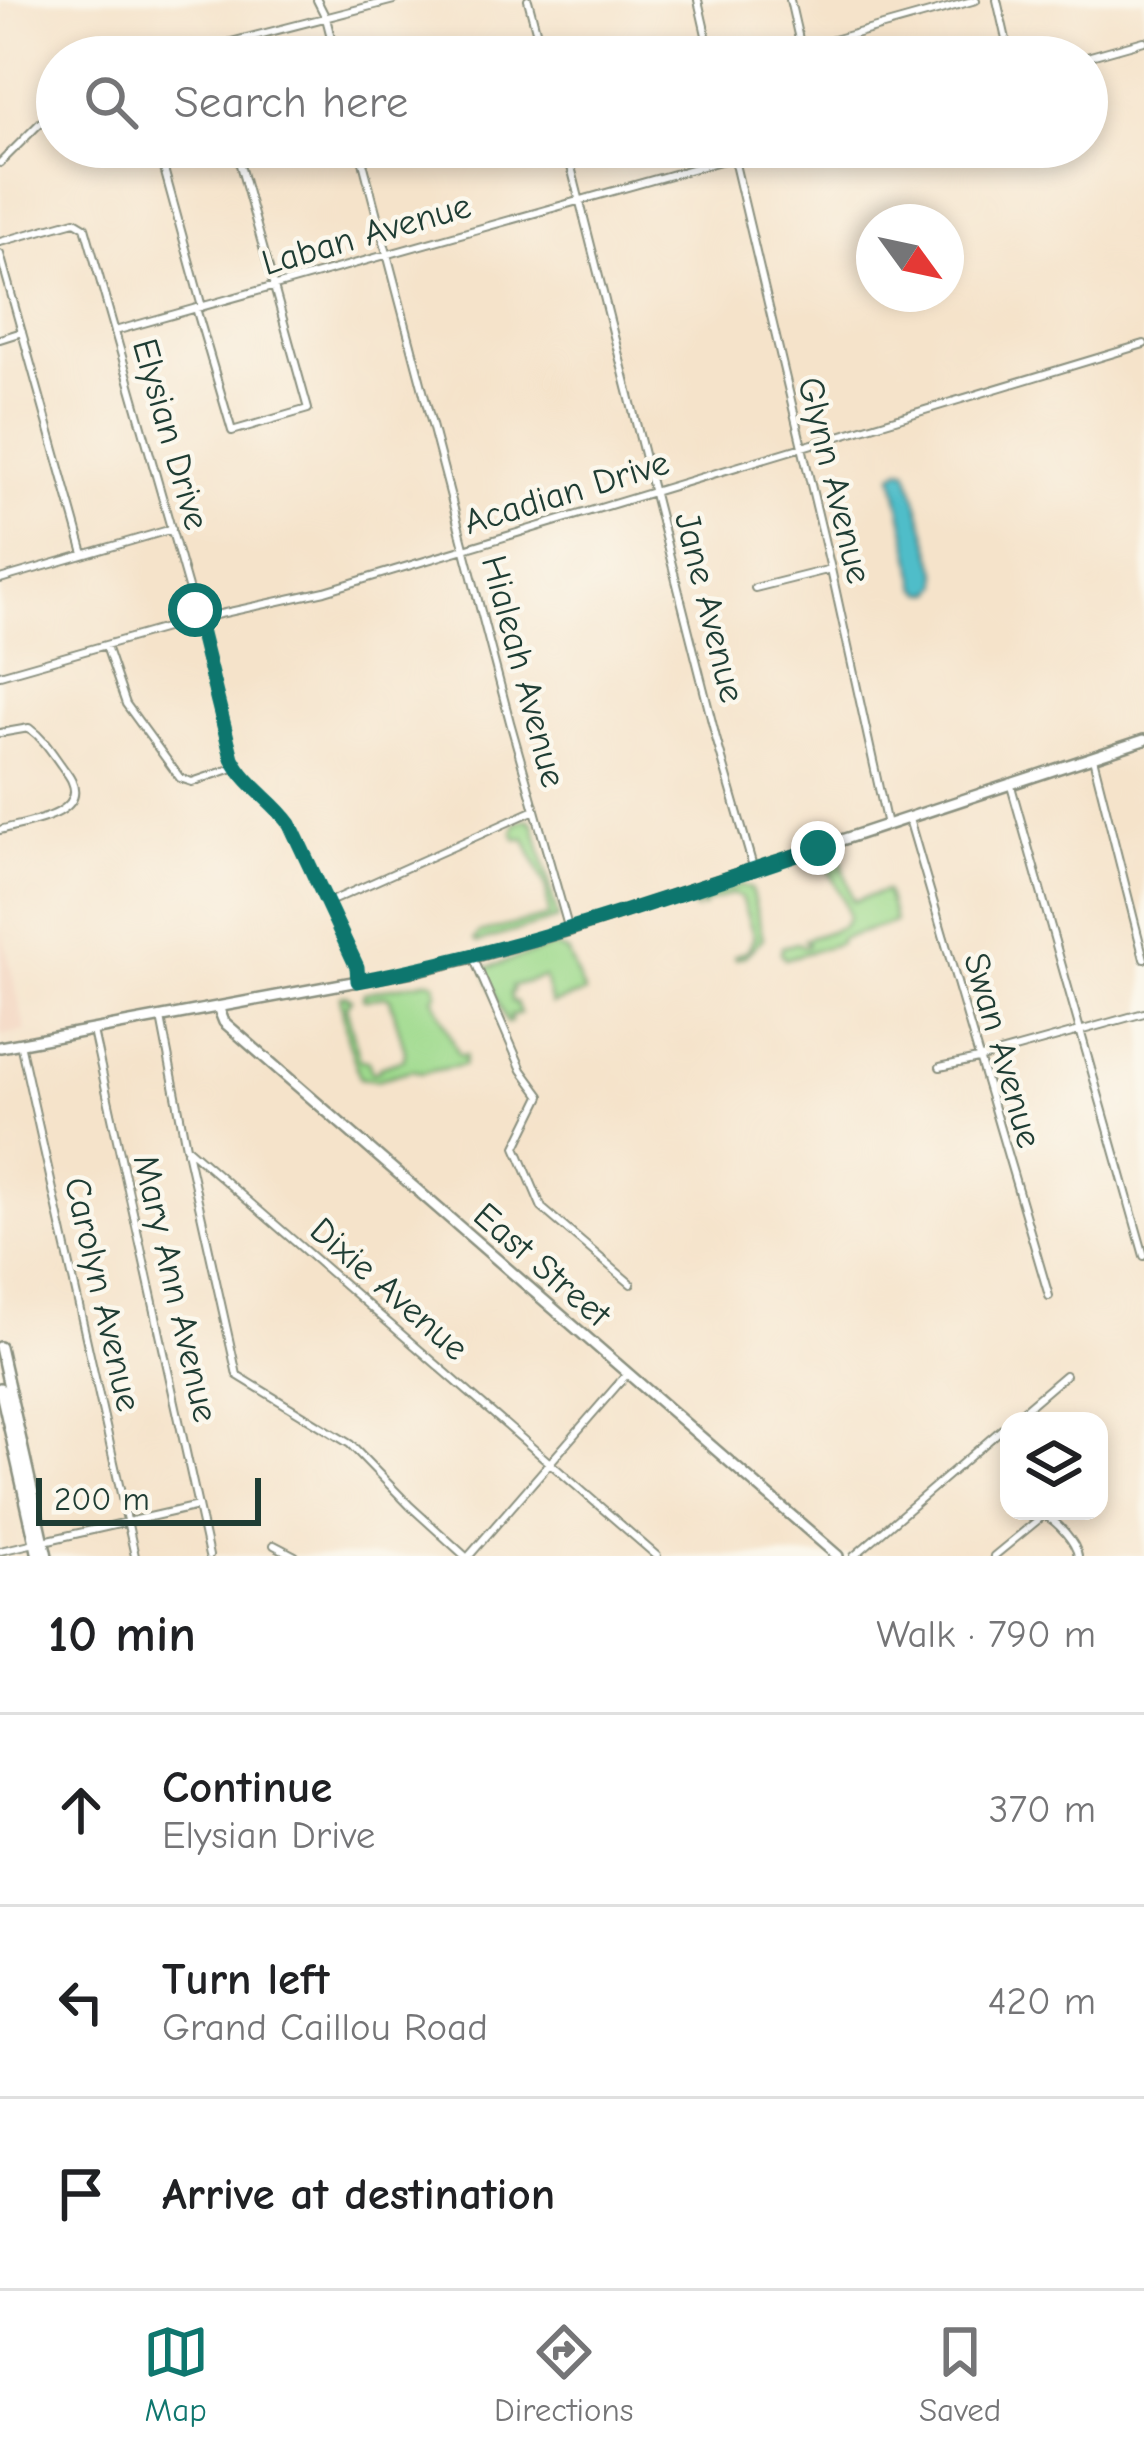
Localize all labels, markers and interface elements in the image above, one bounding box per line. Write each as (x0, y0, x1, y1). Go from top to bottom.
search box (36, 36, 1108, 168)
icon: search (78, 69, 144, 135)
text: Search here (174, 76, 408, 128)
street label: Laban Avenue (257, 185, 476, 284)
north arrow (856, 204, 964, 312)
street label: Elysian Drive (124, 334, 217, 535)
street label: Glynn Avenue (789, 373, 880, 588)
street label: Acadian Drive (459, 442, 674, 543)
street label: Jane Avenue (666, 508, 753, 707)
street label: Hialeah Avenue (473, 551, 574, 792)
route start (168, 583, 222, 637)
route end (791, 821, 845, 875)
street label: Swan Avenue (955, 948, 1050, 1153)
street label: Mary Ann Avenue (125, 1150, 226, 1426)
street label: Carolyn Avenue (56, 1173, 149, 1415)
street label: East Street (465, 1195, 620, 1337)
street label: Dixie Avenue (302, 1209, 476, 1369)
map controls (1000, 1412, 1108, 1520)
button: layers (1000, 1412, 1108, 1520)
scale bar (36, 1472, 261, 1525)
text: 200 m (54, 1480, 150, 1518)
text: 10 min (48, 1605, 196, 1664)
text: Walk · 790 m (876, 1612, 1096, 1657)
text: Continue (162, 1761, 332, 1813)
icon: ahead (48, 1777, 114, 1843)
text: 370 m (989, 1787, 1096, 1832)
text: Elysian Drive (162, 1813, 375, 1858)
text: Turn left (162, 1953, 329, 2005)
icon: left (48, 1969, 114, 2035)
text: 420 m (988, 1979, 1096, 2024)
text: Grand Caillou Road (162, 2005, 488, 2050)
icon: arrive (48, 2161, 114, 2227)
text: Arrive at destination (162, 2168, 555, 2220)
tab: Map (143, 2319, 209, 2429)
tab: Directions (494, 2319, 634, 2429)
tab: Saved (919, 2319, 1001, 2429)

